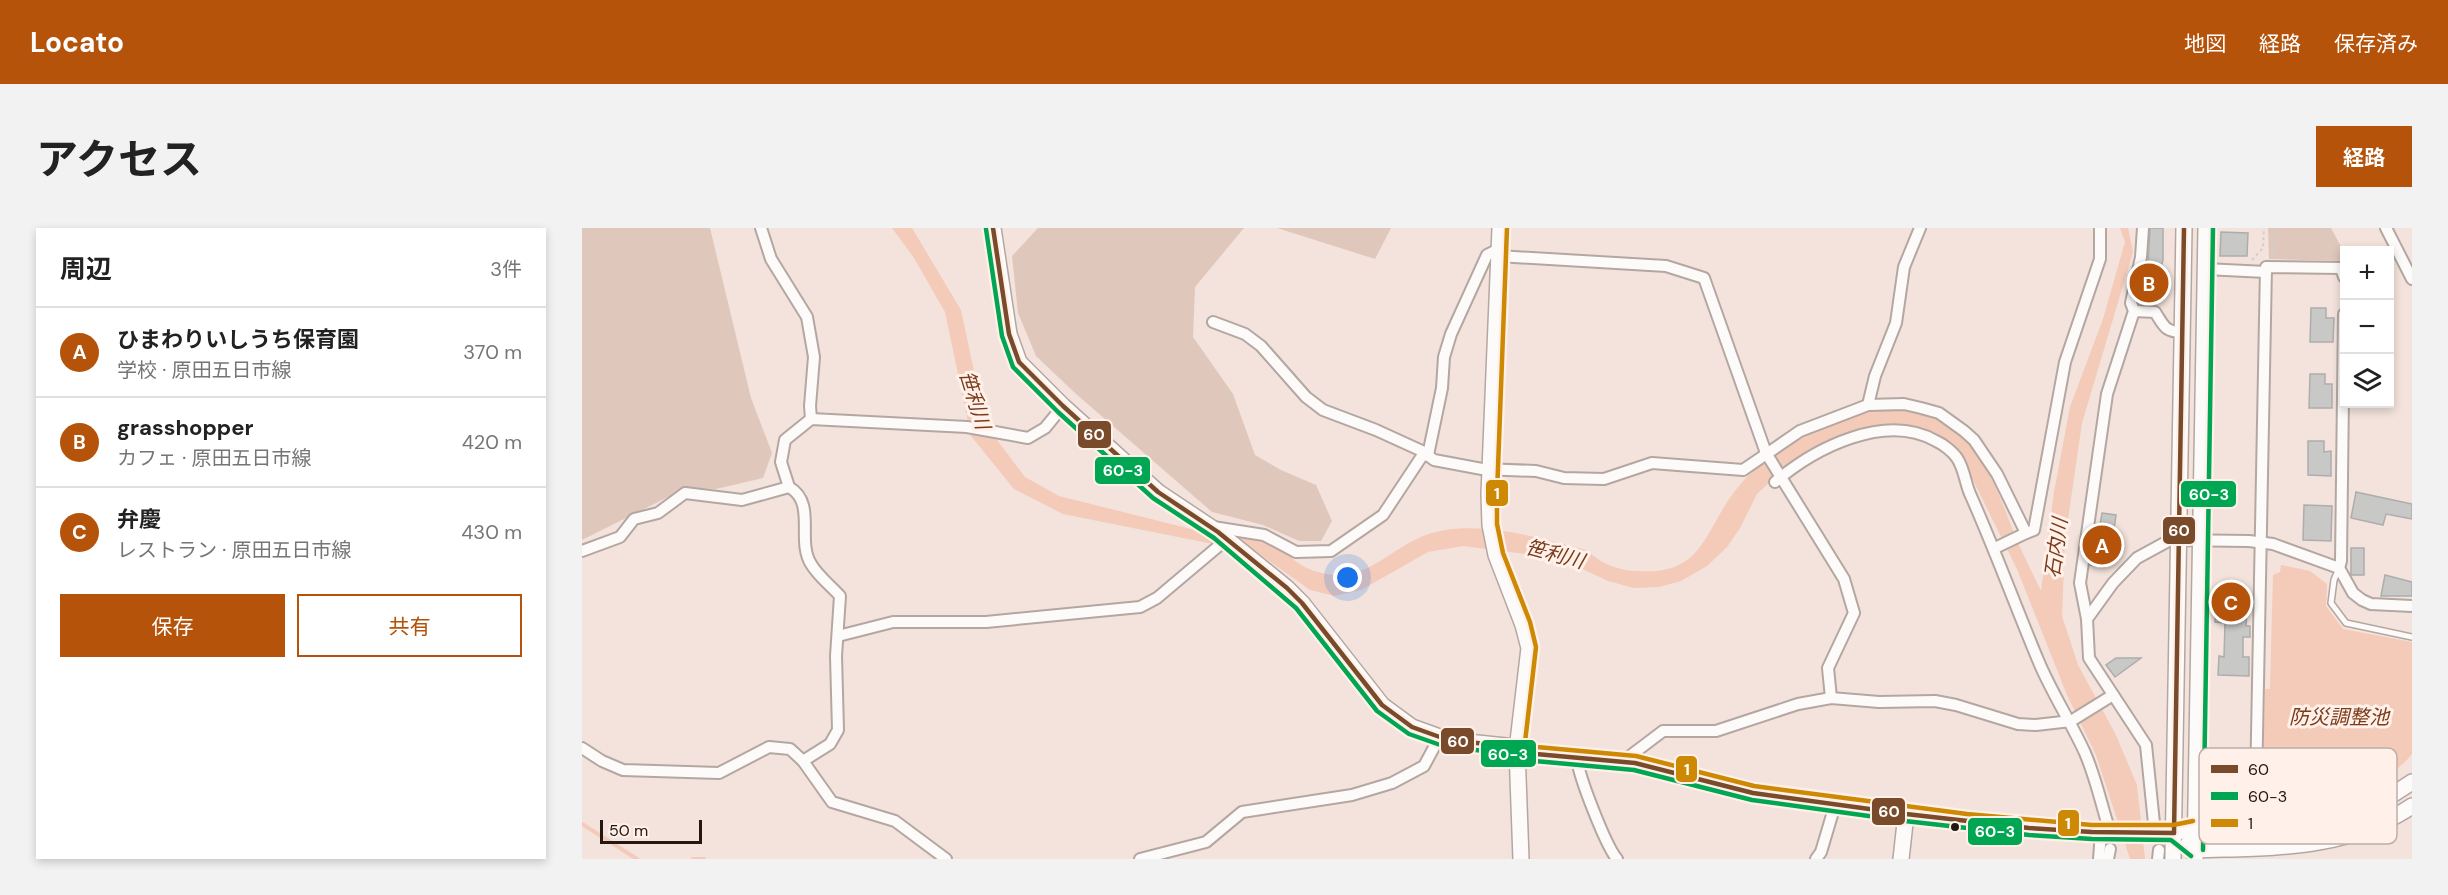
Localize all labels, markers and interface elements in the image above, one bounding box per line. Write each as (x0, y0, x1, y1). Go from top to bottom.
text: Locato (30, 24, 124, 61)
text: 地図 (2184, 30, 2226, 58)
text: 経路 (2259, 30, 2301, 58)
text: 保存済み (2334, 30, 2418, 58)
button: 経路 (2316, 126, 2412, 187)
text: アクセス (36, 132, 202, 187)
map controls (2340, 246, 2394, 408)
button: + (2340, 246, 2394, 300)
text: 周辺 (60, 252, 112, 286)
text: 3件 (490, 256, 522, 282)
pin: B (2130, 260, 2168, 306)
button: − (2340, 300, 2394, 354)
text: ひまわりいしうち保育園 (117, 325, 359, 354)
text: A (72, 339, 87, 365)
text: 370 m (463, 339, 522, 365)
button: layers (2340, 354, 2394, 408)
text: 学校 · 原田五日市線 (117, 357, 292, 383)
water label: 笹利川 (954, 368, 997, 434)
text: grasshopper (117, 413, 254, 442)
line badge: 60 (1077, 420, 1112, 449)
text: 60 (1083, 424, 1105, 445)
text: B (73, 429, 86, 455)
text: 420 m (462, 429, 522, 455)
text: カフェ · 原田五日市線 (117, 445, 312, 471)
line badge: 60-3 (1094, 456, 1151, 485)
text: 60-3 (1103, 460, 1143, 481)
line badge: 1 (1485, 479, 1509, 507)
line badge: 60-3 (2180, 480, 2237, 508)
text: 1 (1494, 483, 1500, 504)
text: 60-3 (2189, 484, 2229, 505)
text: 弁慶 (117, 505, 161, 534)
water label: 石内川 (2039, 515, 2073, 580)
line badge: 60 (2162, 516, 2196, 545)
text: C (72, 519, 87, 545)
text: 430 m (461, 519, 522, 545)
text: 60 (2168, 520, 2190, 541)
pin: A (2082, 522, 2122, 568)
water label: 笹利川 (1523, 534, 1589, 575)
text: レストラン · 原田五日市線 (117, 537, 352, 563)
your location (1333, 563, 1362, 592)
pin: C (2212, 580, 2250, 625)
button: 保存 (60, 594, 285, 657)
button: 共有 (297, 594, 522, 657)
water label: 防災調整池 (2289, 704, 2391, 730)
line badge: 60 (1440, 727, 1475, 755)
text: 60 (1447, 731, 1469, 752)
line badge: 60-3 (1480, 739, 1537, 768)
text: 60-3 (1488, 744, 1528, 765)
legend (2199, 748, 2397, 844)
line badge: 1 (1675, 755, 1698, 783)
text: 1 (1684, 759, 1690, 780)
text: 60 (2248, 759, 2269, 780)
text: 60-3 (2248, 786, 2287, 807)
line badge: 60 (1871, 797, 1906, 826)
text: 60 (1878, 801, 1900, 822)
line badge: 1 (2057, 809, 2080, 837)
text: 1 (2065, 813, 2071, 834)
text: 1 (2248, 813, 2253, 834)
scale bar (600, 817, 702, 844)
line badge: 60-3 (1967, 817, 2023, 846)
text: 50 m (609, 820, 648, 841)
unlabelled marker (1949, 821, 1961, 833)
text: 60-3 (1975, 821, 2015, 842)

